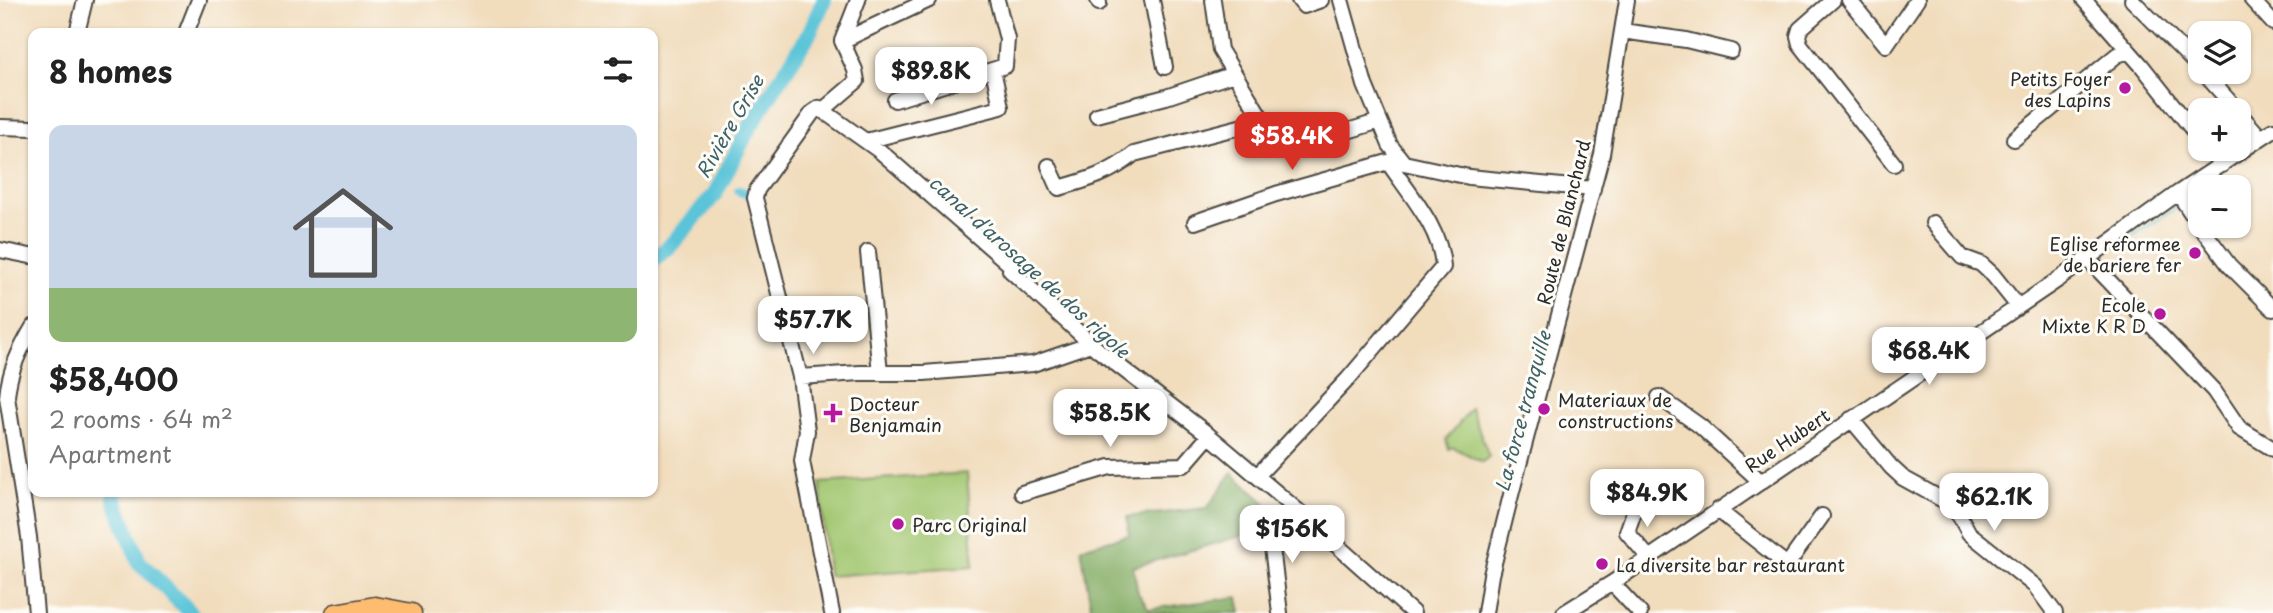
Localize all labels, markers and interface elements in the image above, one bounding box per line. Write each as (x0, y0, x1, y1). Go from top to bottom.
map controls (2188, 21, 2251, 238)
button: layers (2188, 21, 2251, 84)
text: 8 homes (49, 48, 172, 93)
pin: $89.8K (874, 48, 988, 107)
icon: filters (599, 51, 637, 89)
text: $89.8K (891, 52, 971, 87)
place label: Petits Foyer des Lapins (2010, 65, 2112, 113)
water label: Rivière Grise (688, 68, 770, 183)
marker: Petits Foyer des Lapins (2117, 80, 2133, 96)
button: + (2188, 98, 2251, 161)
pin: $58.4K (1235, 113, 1349, 172)
text: $58.4K (1251, 117, 1333, 152)
street label: Route de Blanchard (1529, 137, 1597, 307)
water label: canal d'arosage de dos rigole (923, 168, 1138, 365)
icon: home (280, 170, 406, 296)
button: − (2188, 175, 2251, 238)
place label: Eglise reformee de bariere fer (2050, 230, 2182, 278)
marker: Eglise reformee de bariere fer (2187, 245, 2203, 261)
place label: Ecole Mixte K R D (2042, 291, 2146, 339)
pin: $57.7K (756, 296, 870, 356)
text: $57.7K (774, 301, 852, 336)
marker: Ecole Mixte K R D (2152, 306, 2168, 322)
water label: La force tranquille (1487, 326, 1557, 494)
pin: $68.4K (1872, 328, 1986, 387)
text: $68.4K (1888, 332, 1970, 367)
text: $58,400 (49, 356, 178, 401)
place label: Materiaux de constructions (1558, 386, 1674, 434)
place label: Docteur Benjamain (849, 390, 942, 438)
pin: $58.5K (1053, 390, 1167, 449)
text: $58.5K (1069, 394, 1151, 429)
text: 2 rooms · 64 m² (49, 401, 233, 436)
marker: Materiaux de constructions (1536, 401, 1552, 417)
street label: Rue Hubert (1739, 402, 1835, 478)
marker: Docteur Benjamain (823, 403, 843, 423)
text: Apartment (49, 436, 172, 471)
pin: $84.9K (1590, 470, 1704, 529)
text: $84.9K (1606, 474, 1688, 509)
pin: $62.1K (1937, 474, 2051, 533)
text: $62.1K (1955, 478, 2033, 513)
pin: $156K (1243, 505, 1341, 565)
text: $156K (1256, 510, 1328, 545)
place label: Parc Original (912, 511, 1027, 538)
marker: Parc Original (890, 516, 906, 532)
place label: La diversite bar restaurant (1616, 551, 1845, 578)
marker: La diversite bar restaurant (1594, 556, 1610, 572)

